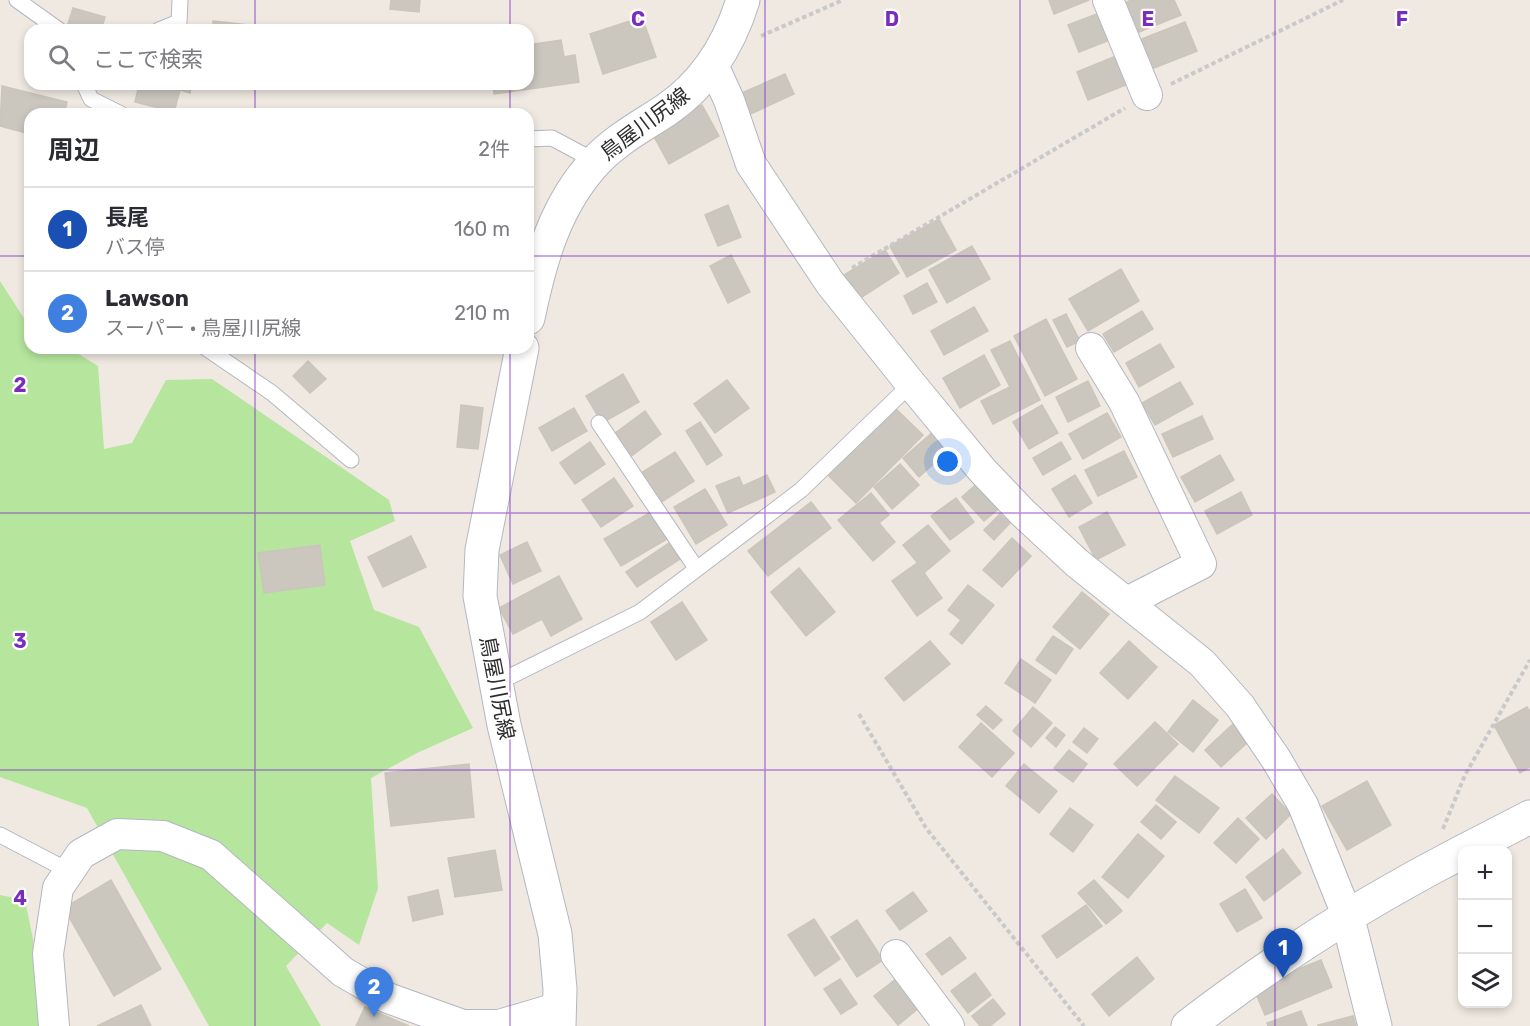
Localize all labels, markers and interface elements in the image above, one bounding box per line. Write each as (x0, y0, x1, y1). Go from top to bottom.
text: C (631, 7, 645, 31)
text: D (885, 7, 899, 31)
text: E (1142, 7, 1154, 31)
text: F (1396, 7, 1408, 31)
search box (24, 24, 534, 90)
icon: search (45, 41, 78, 74)
text: ここで検索 (93, 46, 203, 73)
street label: 鳥屋川尻線 (595, 82, 694, 165)
text: 周辺 (48, 135, 100, 166)
text: 2件 (478, 137, 510, 161)
text: 長尾 (105, 204, 149, 231)
text: 1 (63, 217, 72, 241)
text: 160 m (454, 217, 510, 241)
text: バス停 (105, 235, 165, 259)
text: Lawson (105, 285, 189, 312)
text: 2 (61, 301, 74, 325)
text: 210 m (454, 301, 510, 325)
text: スーパー · 鳥屋川尻線 (105, 316, 301, 340)
text: 2 (14, 373, 27, 397)
your location (933, 447, 962, 476)
text: 3 (13, 629, 27, 653)
street label: 鳥屋川尻線 (475, 634, 520, 742)
map controls (1458, 846, 1512, 1008)
button: + (1458, 846, 1512, 900)
text: 4 (13, 886, 27, 910)
button: − (1458, 900, 1512, 954)
pin: 1 (1264, 928, 1302, 978)
button: layers (1458, 954, 1512, 1008)
pin: 2 (354, 968, 394, 1017)

